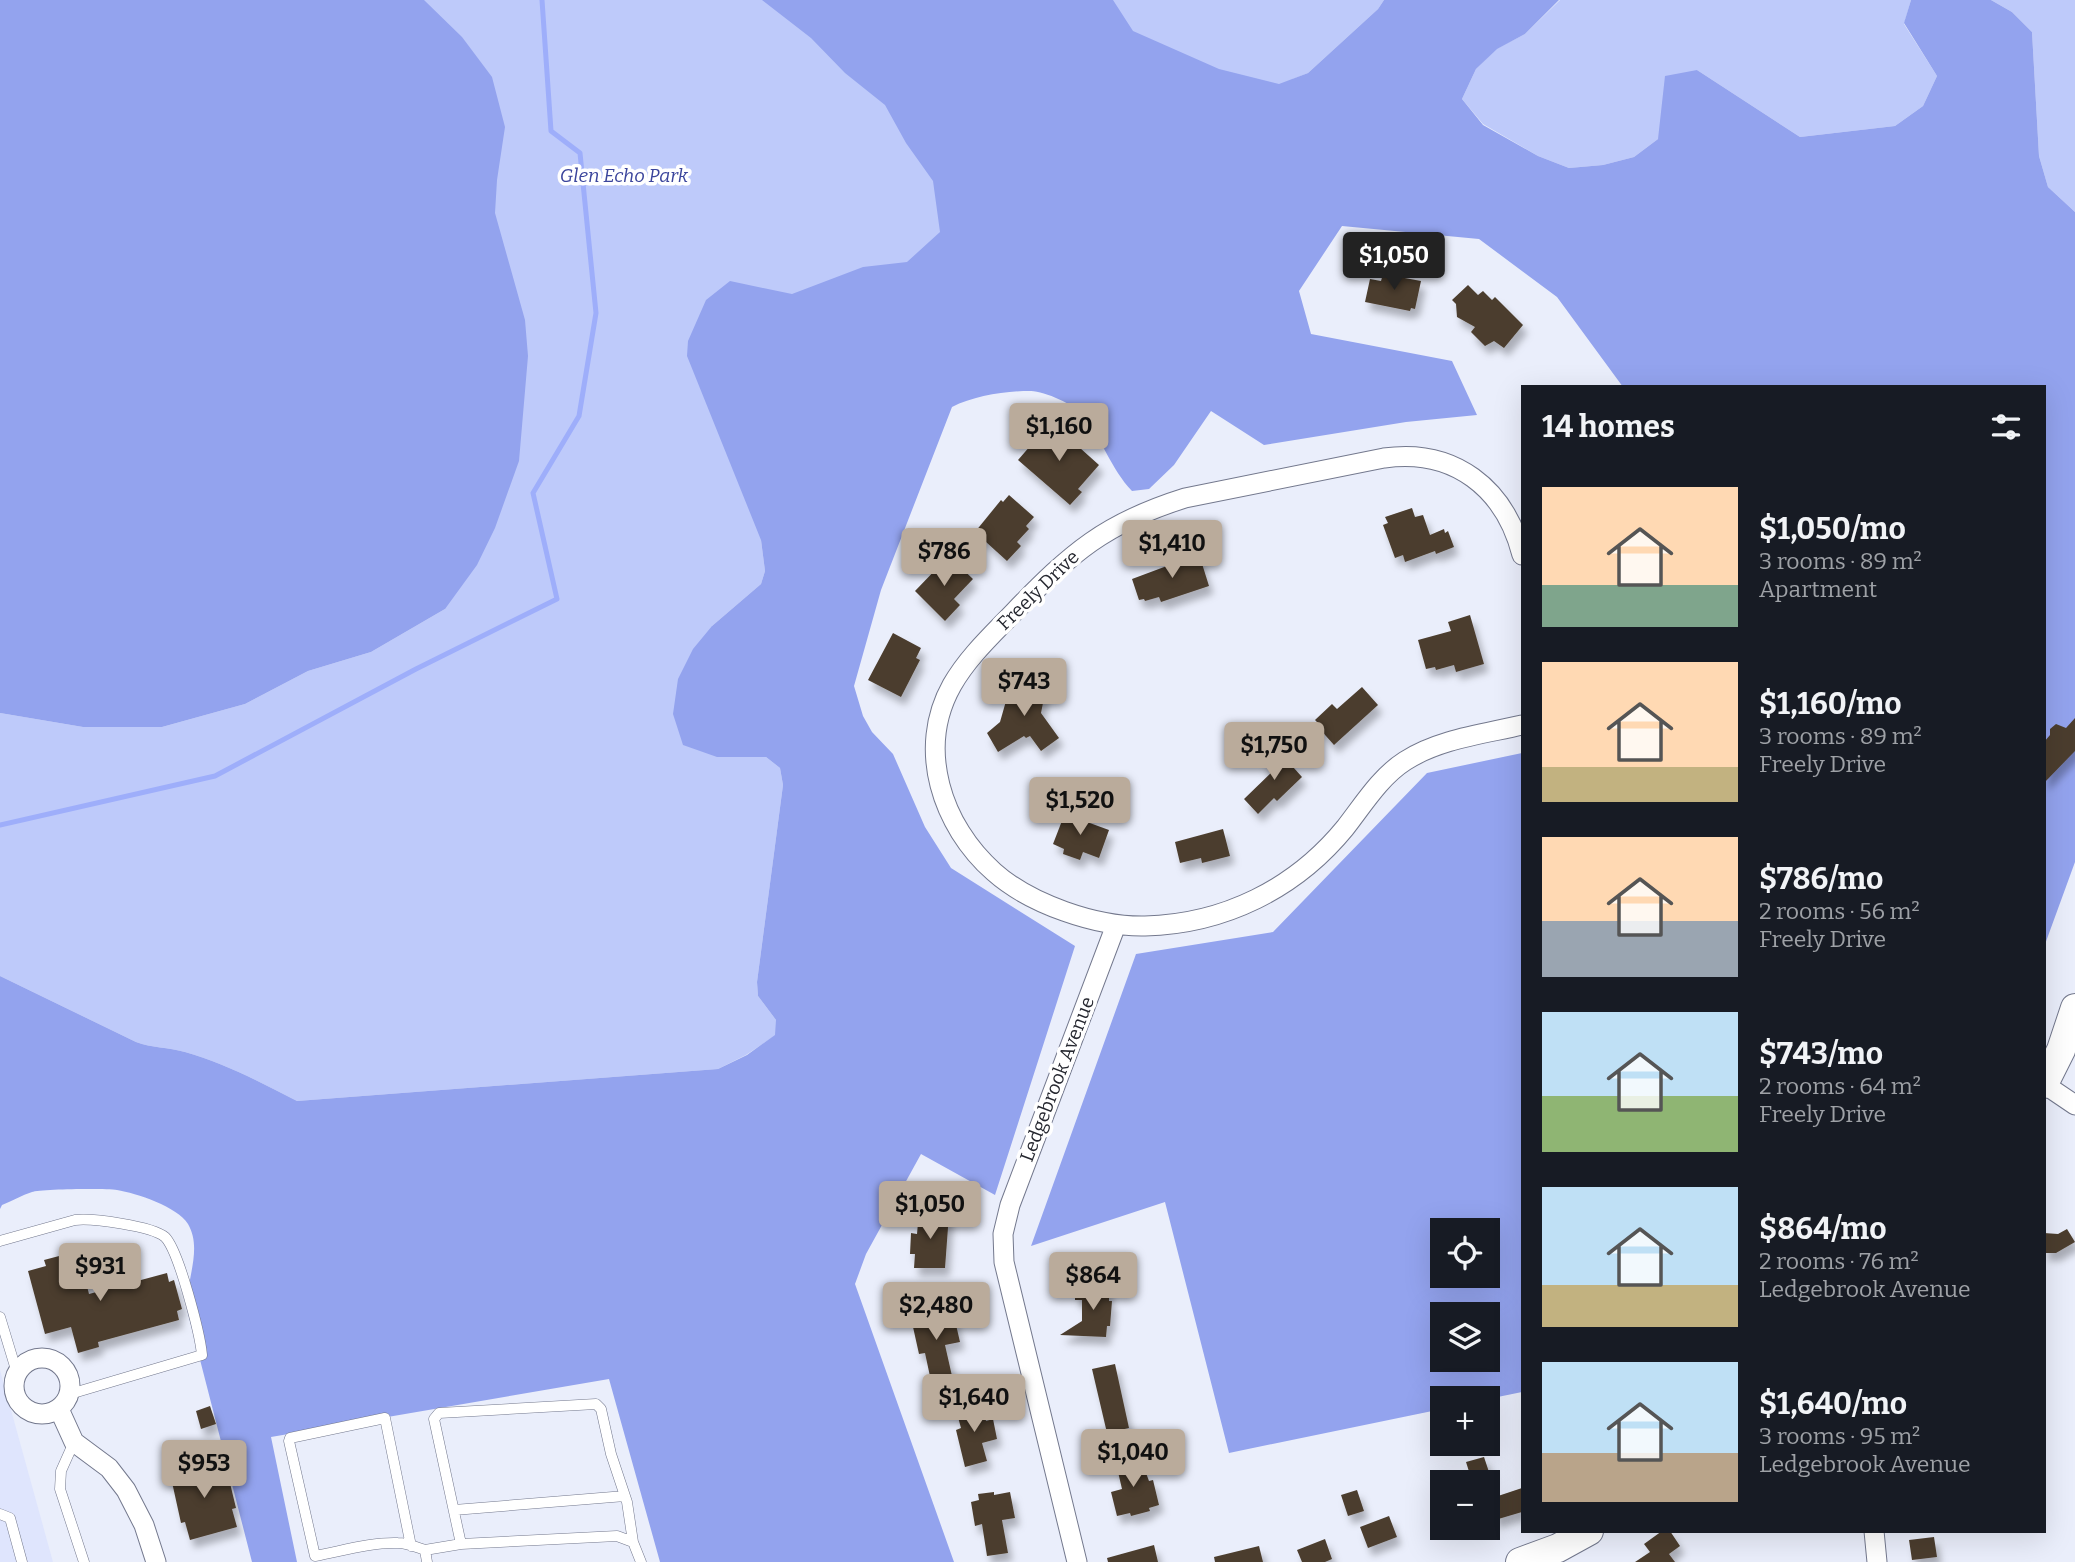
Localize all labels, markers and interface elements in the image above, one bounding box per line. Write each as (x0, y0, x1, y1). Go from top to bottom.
park label: Glen Echo Park (560, 164, 689, 187)
pin: $1,050 (1337, 232, 1451, 292)
text: $1,050 (1359, 241, 1429, 269)
pin: $1,160 (1002, 404, 1116, 463)
icon: filters (1987, 408, 2025, 446)
text: 14 homes (1542, 409, 1675, 445)
text: $1,160 (1025, 412, 1093, 440)
text: $1,050/mo (1759, 511, 1906, 547)
icon: home (1598, 515, 1682, 599)
pin: $1,410 (1115, 520, 1229, 580)
pin: $786 (903, 528, 985, 588)
text: $1,410 (1138, 529, 1206, 557)
text: $786 (917, 537, 971, 565)
street label: Freely Drive (992, 545, 1084, 635)
text: 3 rooms · 89 m² (1759, 547, 1922, 575)
text: Apartment (1759, 575, 1877, 603)
pin: $743 (983, 658, 1065, 718)
text: $743 (998, 667, 1050, 695)
text: $1,160/mo (1759, 686, 1902, 722)
icon: home (1598, 690, 1682, 774)
pin: $1,750 (1217, 722, 1331, 782)
text: 3 rooms · 89 m² (1759, 722, 1922, 750)
text: $1,750 (1240, 731, 1308, 759)
text: Freely Drive (1759, 750, 1886, 778)
pin: $1,520 (1023, 778, 1137, 837)
text: $1,520 (1045, 786, 1115, 814)
text: $786/mo (1759, 861, 1883, 897)
icon: home (1598, 865, 1682, 949)
text: 2 rooms · 56 m² (1759, 897, 1920, 925)
text: Freely Drive (1759, 925, 1886, 953)
street label: Ledgebrook Avenue (1015, 993, 1099, 1165)
text: $743/mo (1759, 1036, 1883, 1072)
icon: home (1598, 1040, 1682, 1124)
text: 2 rooms · 64 m² (1759, 1072, 1921, 1100)
text: Freely Drive (1759, 1100, 1886, 1128)
pin: $1,050 (873, 1182, 987, 1241)
text: $1,050 (895, 1190, 965, 1218)
text: $864/mo (1759, 1211, 1886, 1247)
icon: home (1598, 1215, 1682, 1299)
map controls (1430, 1218, 1500, 1540)
button: locate (1430, 1218, 1500, 1288)
pin: $931 (59, 1244, 141, 1303)
text: 2 rooms · 76 m² (1759, 1247, 1919, 1275)
text: $931 (75, 1252, 125, 1280)
pin: $864 (1052, 1252, 1134, 1312)
text: $864 (1065, 1261, 1121, 1289)
text: Ledgebrook Avenue (1759, 1275, 1971, 1303)
pin: $2,480 (879, 1282, 993, 1342)
text: $2,480 (899, 1291, 973, 1319)
button: layers (1430, 1302, 1500, 1372)
pin: $1,640 (917, 1374, 1031, 1434)
text: $1,640 (938, 1383, 1010, 1411)
button: + (1430, 1386, 1500, 1456)
text: $1,640/mo (1759, 1386, 1907, 1422)
icon: home (1598, 1390, 1682, 1474)
text: 3 rooms · 95 m² (1759, 1422, 1920, 1450)
pin: $1,040 (1076, 1430, 1190, 1489)
text: $1,040 (1097, 1438, 1169, 1466)
pin: $953 (163, 1440, 245, 1500)
text: $953 (178, 1449, 230, 1477)
text: Ledgebrook Avenue (1759, 1450, 1971, 1478)
button: − (1430, 1470, 1500, 1540)

